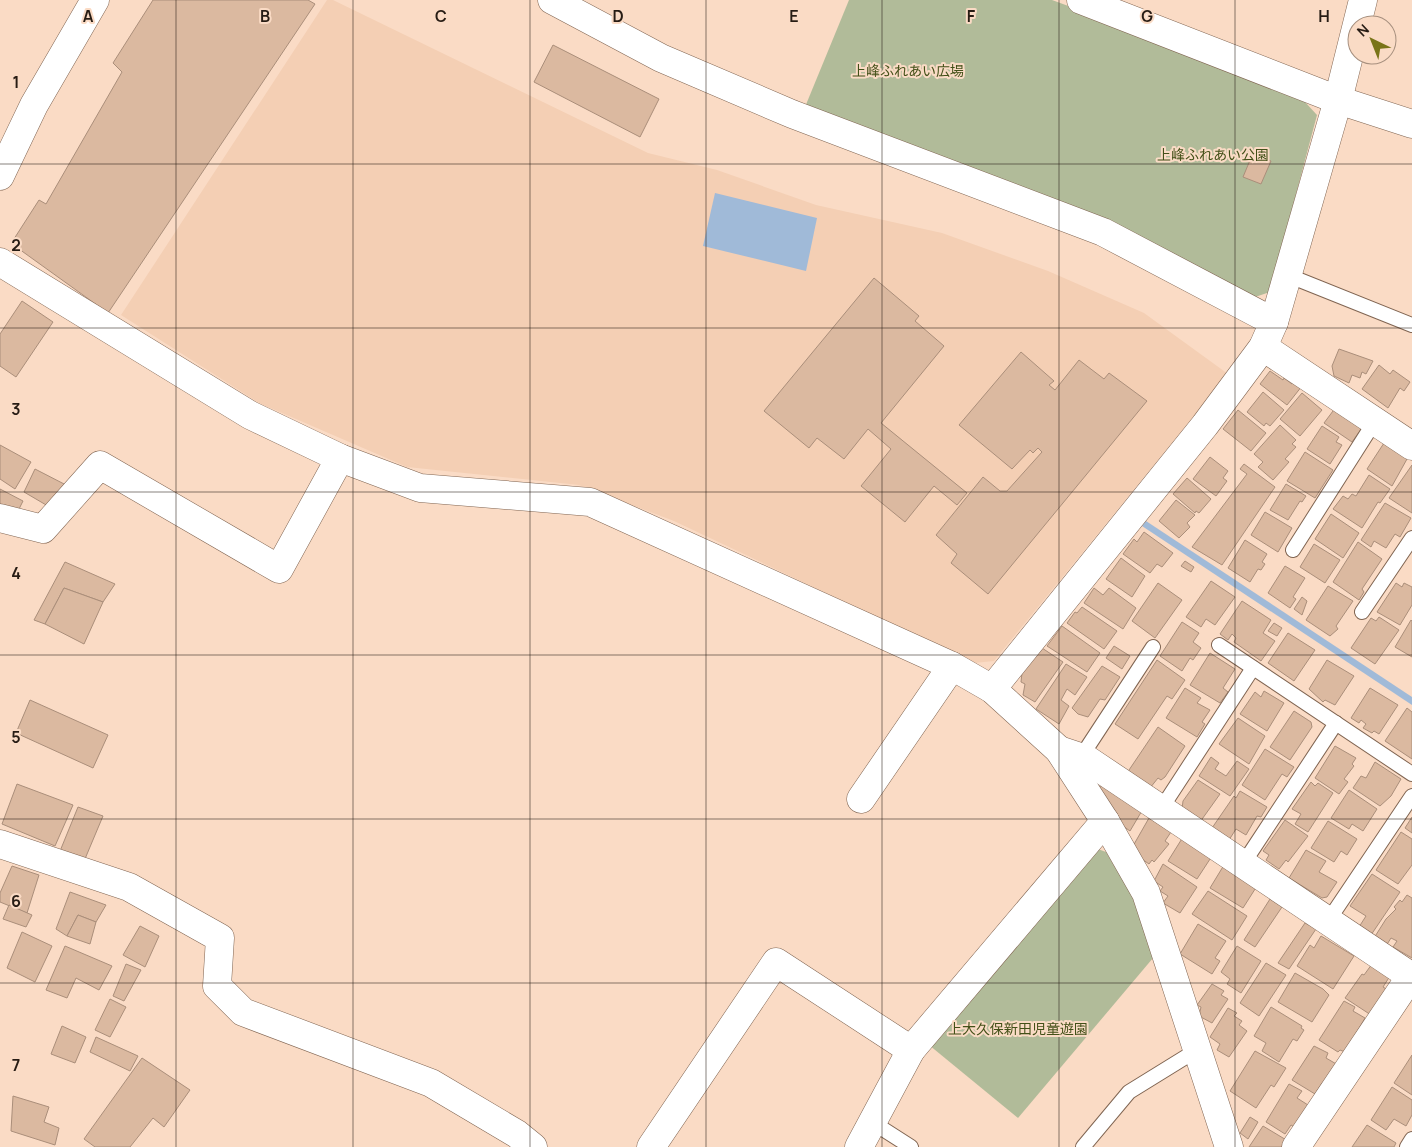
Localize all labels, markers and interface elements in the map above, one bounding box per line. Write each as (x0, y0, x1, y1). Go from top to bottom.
text: A (83, 5, 94, 27)
text: B (260, 5, 270, 27)
text: C (435, 5, 447, 27)
text: D (612, 5, 624, 27)
text: E (789, 5, 799, 27)
text: F (967, 5, 976, 27)
text: G (1141, 5, 1153, 27)
text: H (1318, 5, 1330, 27)
north arrow (1347, 15, 1397, 65)
text: N (1353, 20, 1373, 41)
park label: 上峰ふれあい広場 (852, 61, 964, 80)
text: 1 (12, 71, 20, 93)
park label: 上峰ふれあい公園 (1157, 145, 1269, 164)
text: 2 (11, 234, 21, 256)
text: 3 (11, 398, 21, 420)
text: 4 (11, 562, 21, 584)
text: 5 (11, 726, 21, 748)
text: 6 (11, 890, 21, 912)
park label: 上大久保新田児童遊園 (948, 1019, 1088, 1038)
text: 7 (12, 1054, 20, 1076)

